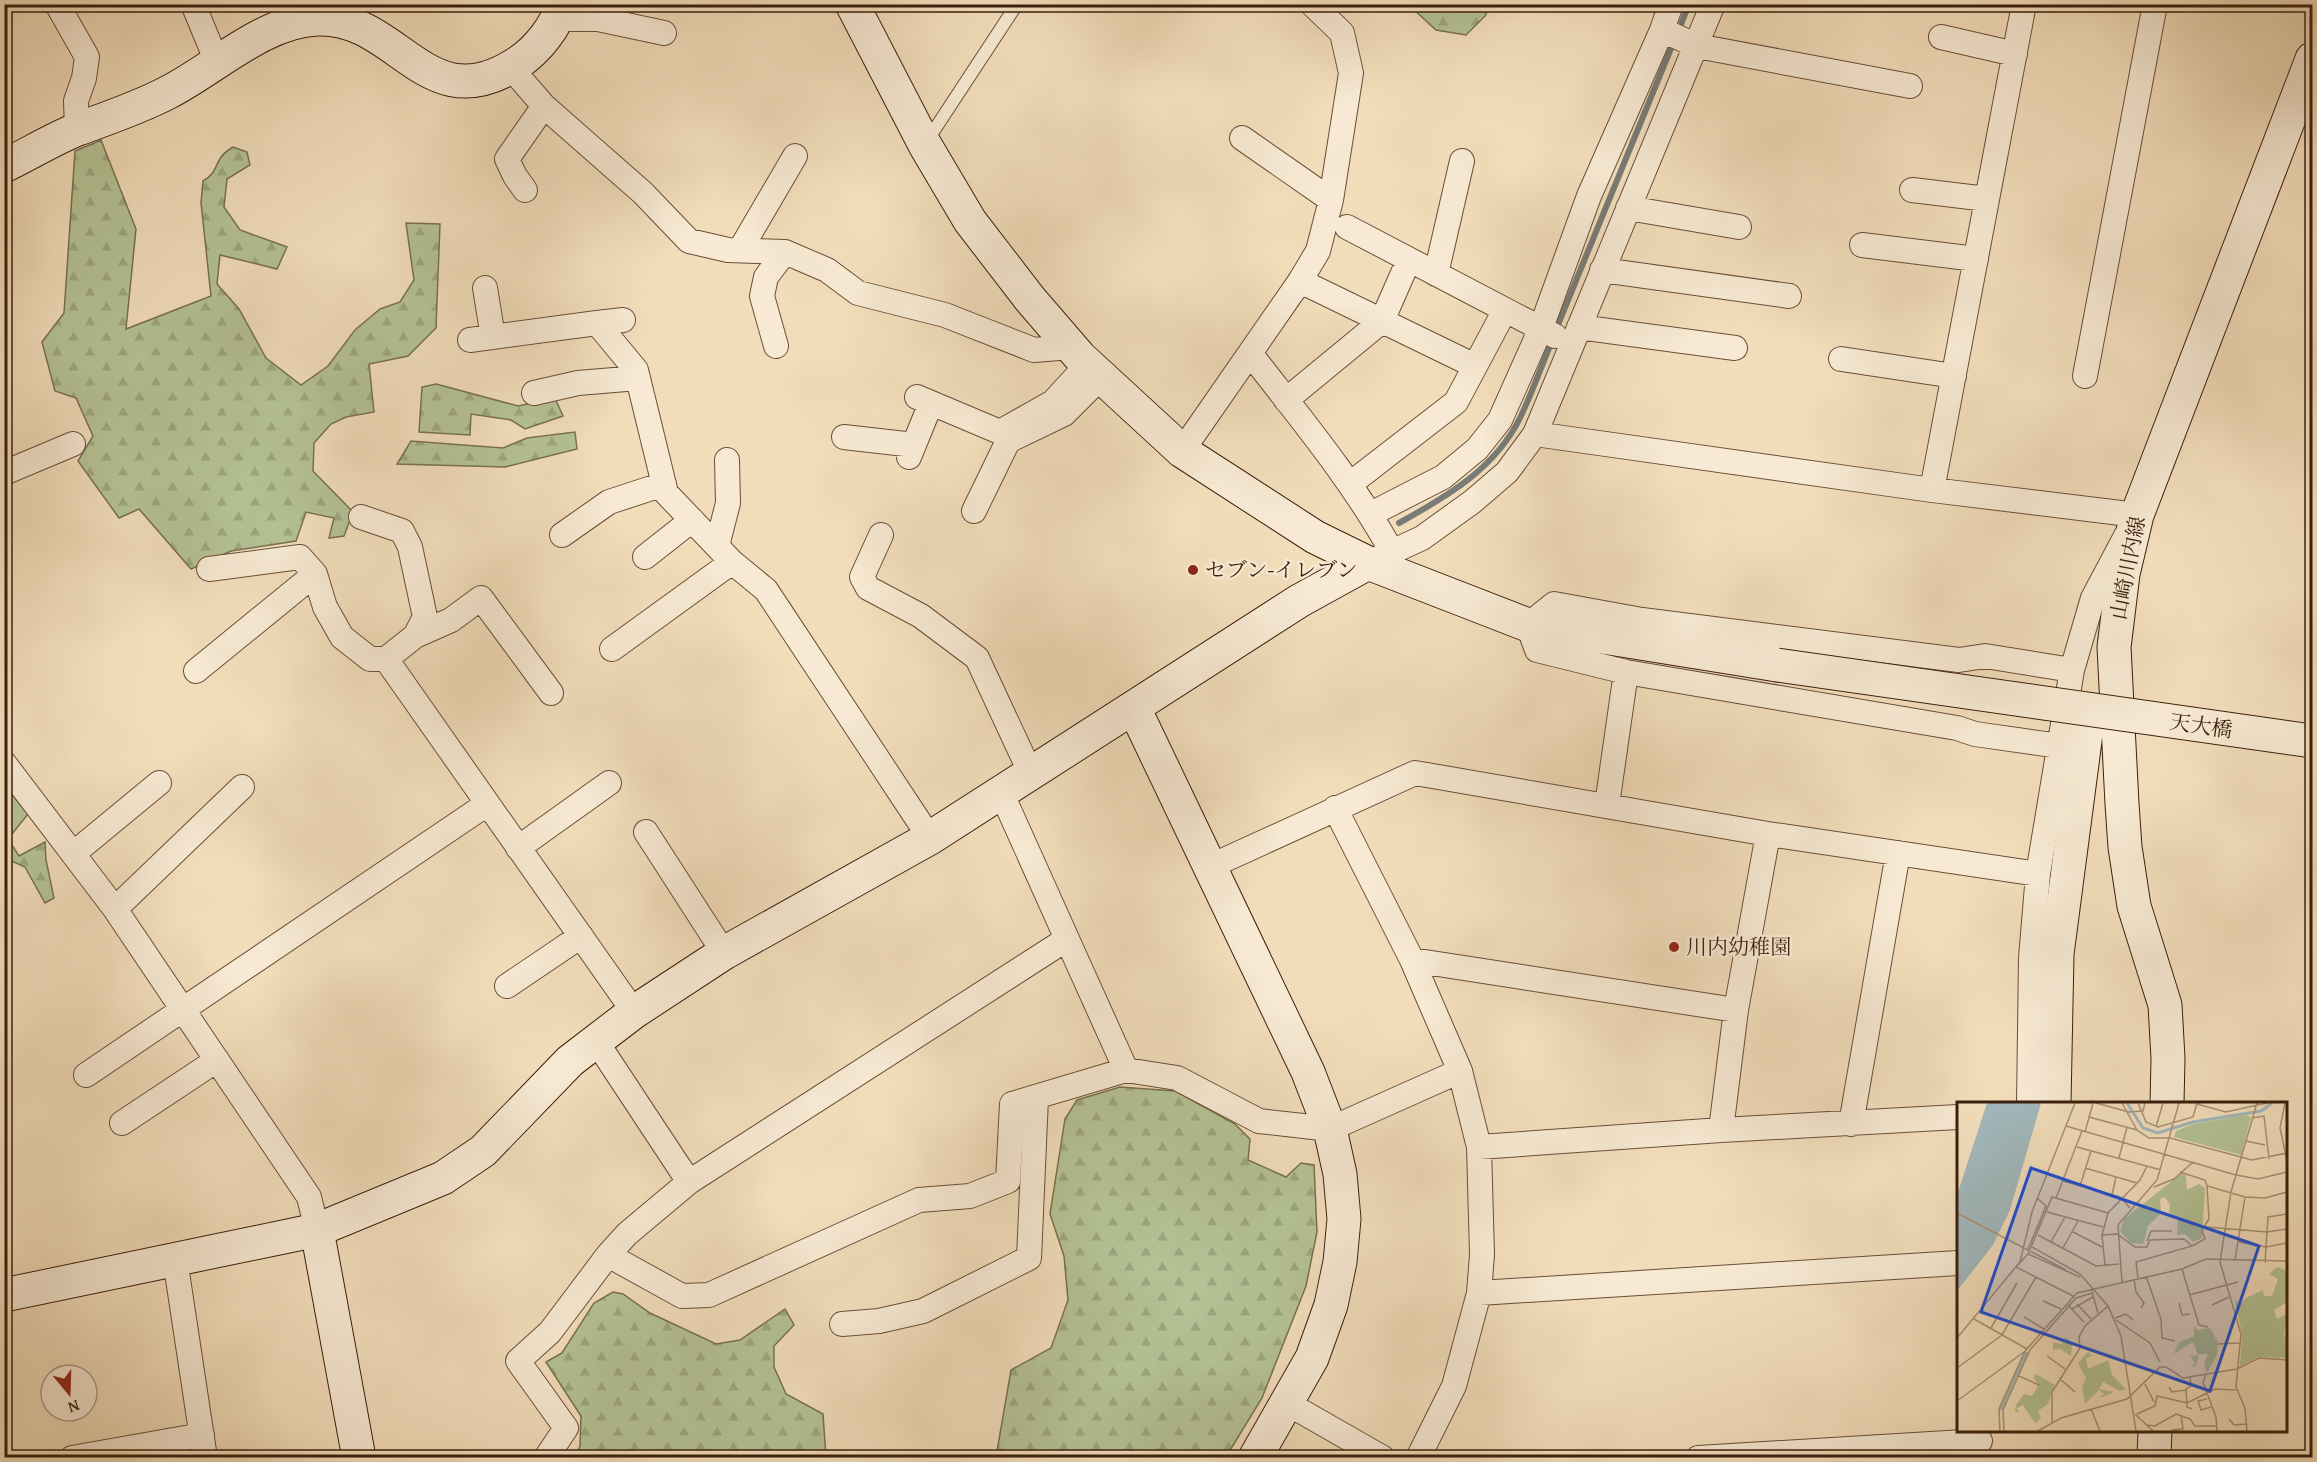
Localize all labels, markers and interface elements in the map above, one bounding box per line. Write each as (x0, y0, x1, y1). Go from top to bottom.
street label: 山崎川内線 (2102, 513, 2153, 622)
place label: セブン-イレブン (1205, 554, 1358, 585)
marker: セブン-イレブン (1186, 563, 1200, 577)
street label: 天大橋 (2168, 706, 2234, 745)
place label: 川内幼稚園 (1686, 931, 1791, 962)
marker: 川内幼稚園 (1667, 940, 1681, 954)
inset map (1957, 1102, 2287, 1432)
north arrow (39, 1363, 99, 1423)
text: N (65, 1394, 83, 1420)

